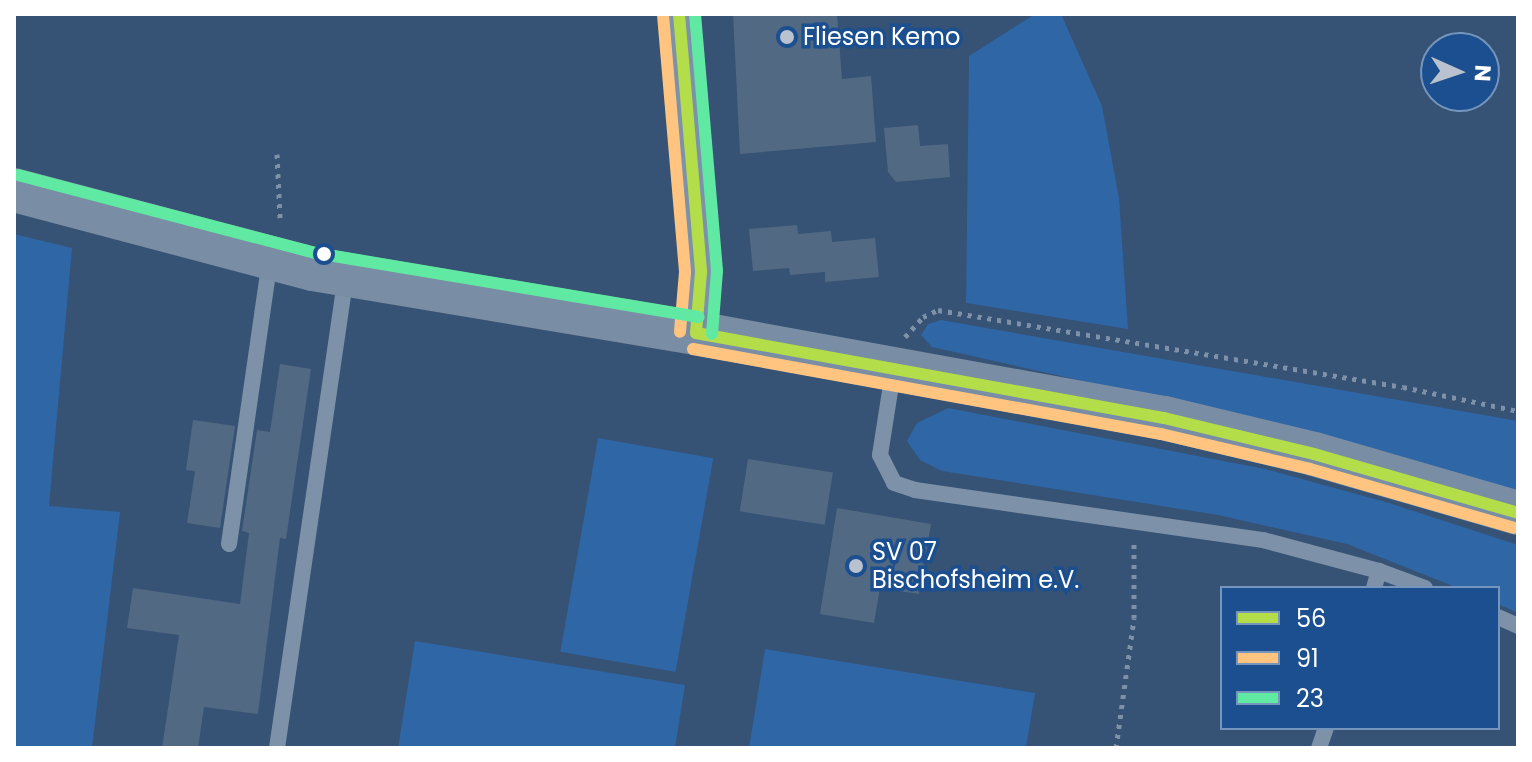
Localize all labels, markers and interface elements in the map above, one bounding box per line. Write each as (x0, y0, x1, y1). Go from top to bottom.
place label: Fliesen Kemo (803, 23, 960, 51)
marker: Fliesen Kemo (778, 28, 796, 46)
north arrow (1420, 32, 1500, 112)
text: N (1467, 64, 1498, 82)
unlabelled marker (316, 246, 332, 262)
place label: SV 07 Bischofsheim e.V. (872, 538, 1079, 594)
marker: SV 07 Bischofsheim e.V. (847, 557, 865, 575)
legend (1220, 586, 1500, 730)
text: 56 (1296, 602, 1326, 635)
text: 91 (1296, 642, 1319, 675)
text: 23 (1296, 682, 1324, 715)

